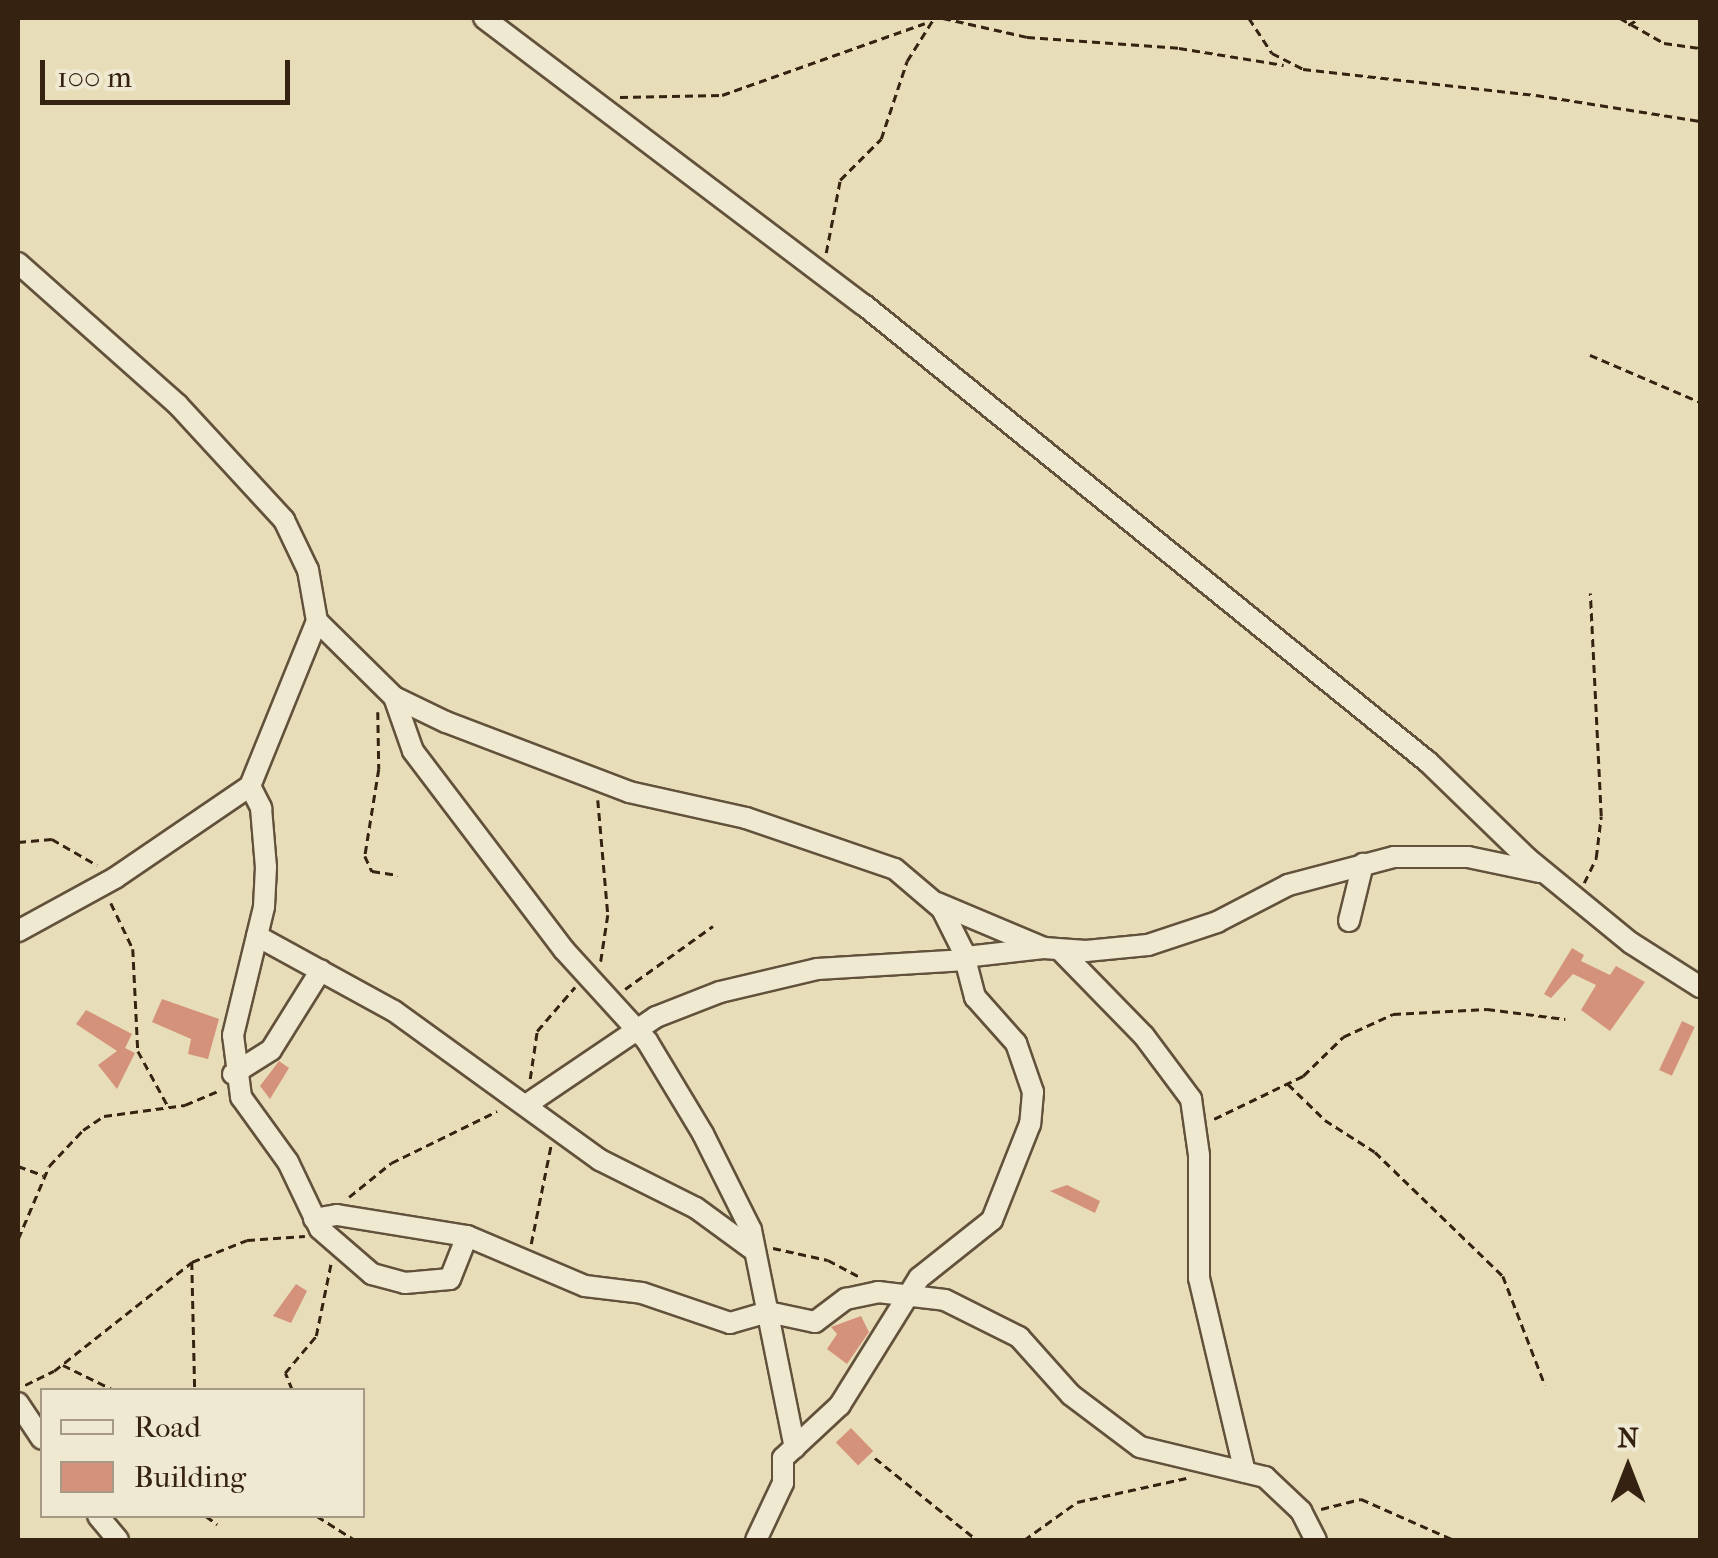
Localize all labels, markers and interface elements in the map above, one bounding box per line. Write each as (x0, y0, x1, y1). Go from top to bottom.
scale bar (45, 40, 295, 102)
text: 100 m (57, 60, 132, 95)
legend (40, 1388, 365, 1518)
text: Road (134, 1410, 201, 1445)
north arrow (1578, 1418, 1678, 1518)
text: N (1617, 1421, 1639, 1454)
text: Building (134, 1460, 246, 1495)

